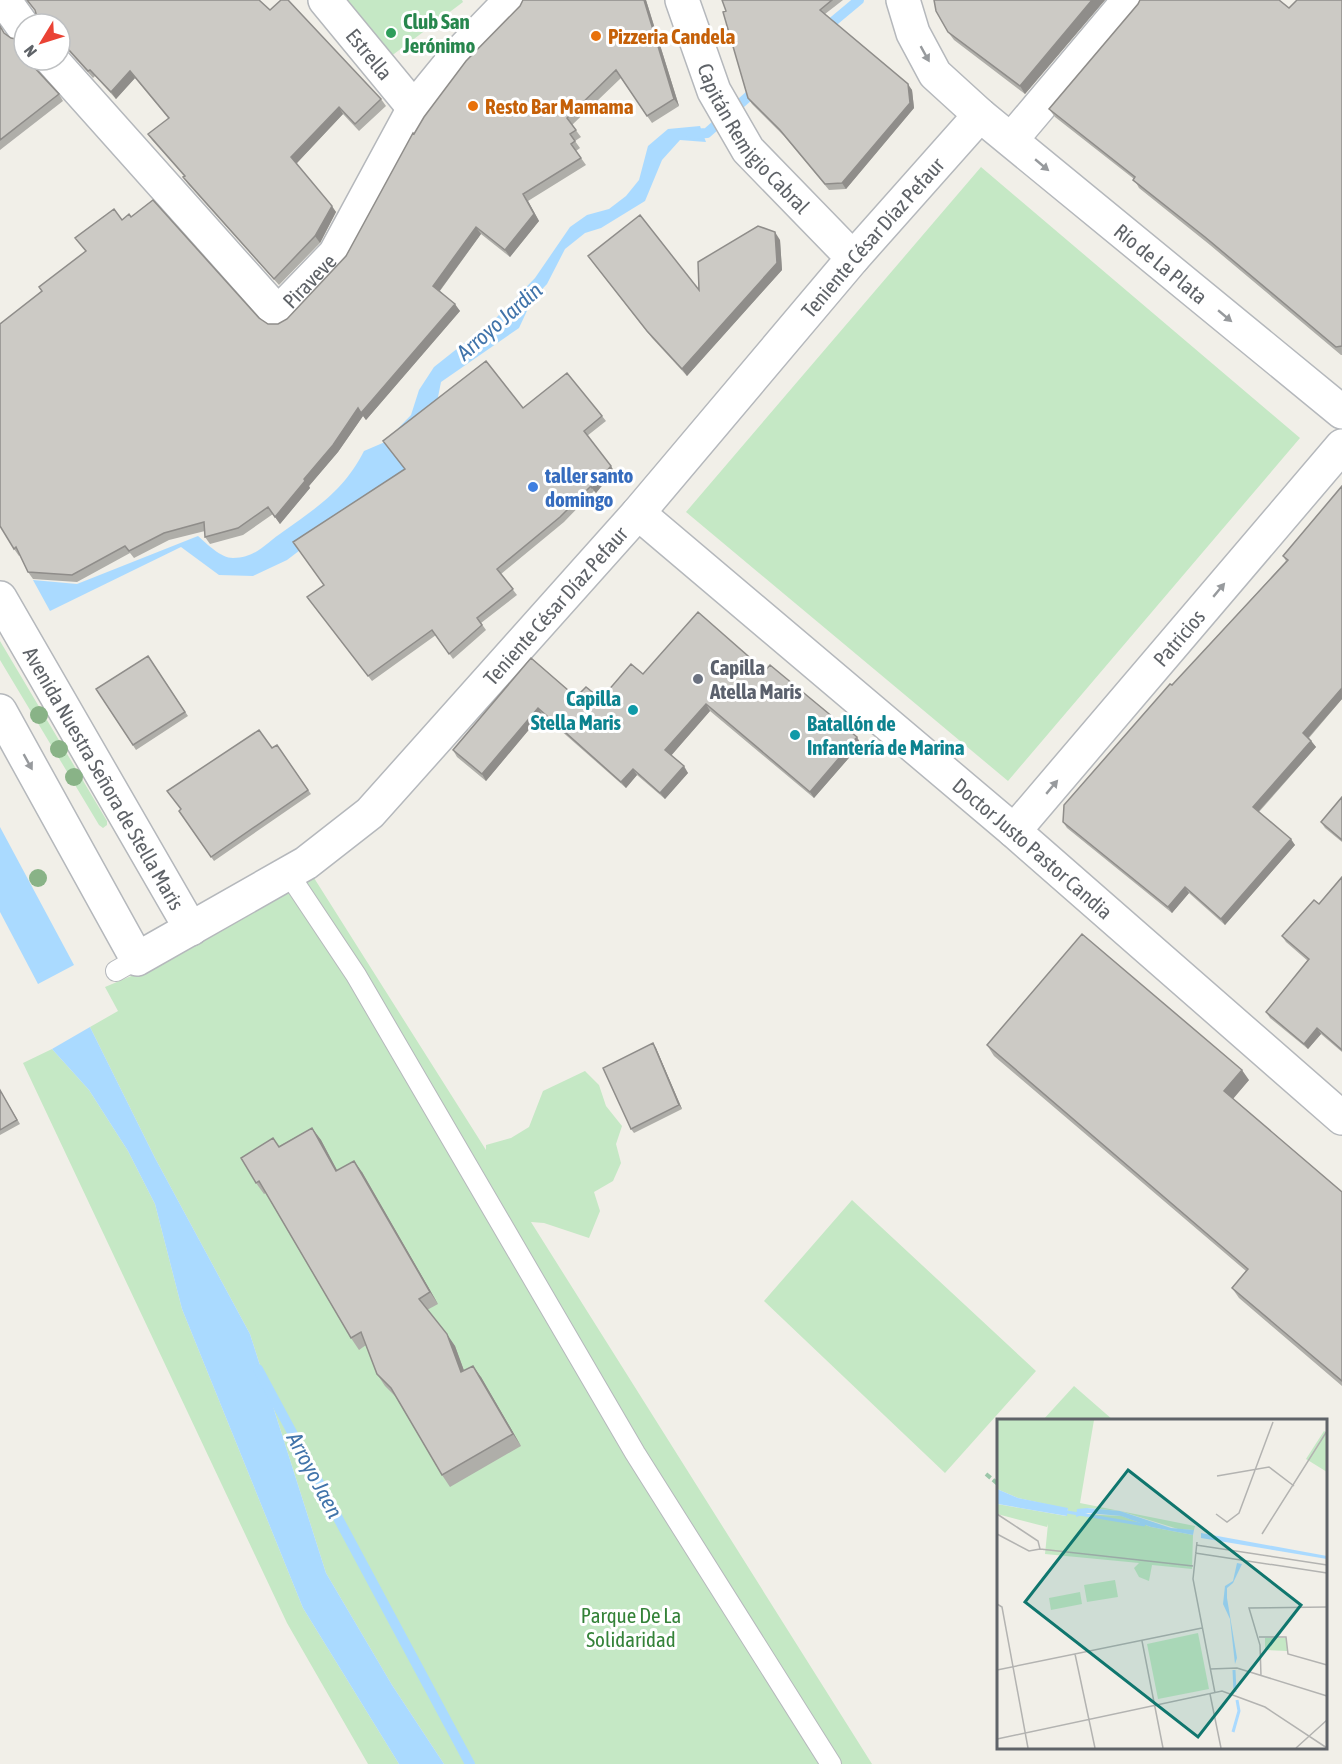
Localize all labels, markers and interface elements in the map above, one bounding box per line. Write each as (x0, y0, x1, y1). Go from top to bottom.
place label: Club San Jerónimo (402, 9, 475, 57)
north arrow (12, 12, 72, 72)
street label: Estrella (341, 24, 398, 84)
place label: Pizzeria Candela (608, 24, 735, 48)
marker: Club San Jerónimo (384, 26, 398, 40)
marker: Pizzeria Candela (589, 29, 603, 43)
text: N (20, 42, 40, 61)
one-way arrow (920, 46, 930, 63)
street label: Capitán Remigio Cabral (693, 60, 815, 218)
place label: Resto Bar Mamama (485, 94, 634, 118)
marker: Resto Bar Mamama (466, 99, 480, 113)
street label: Teniente César Díaz Pefaur (796, 152, 949, 322)
one-way arrow (1034, 158, 1049, 171)
street label: Río de La Plata (1110, 218, 1212, 309)
street label: Piraveve (278, 249, 341, 313)
water label: Arroyo Jardin (450, 277, 547, 366)
one-way arrow (1217, 309, 1233, 322)
place label: taller santo domingo (544, 463, 634, 511)
marker: taller santo domingo (526, 480, 540, 494)
street label: Teniente César Díaz Pefaur (478, 521, 633, 690)
one-way arrow (1212, 583, 1225, 598)
street label: Patricios (1148, 604, 1209, 671)
street label: Avenida Nuestra Señora de Stella Maris (19, 642, 189, 914)
place label: Capilla Atella Maris (709, 655, 802, 703)
marker: Capilla Atella Maris (691, 672, 705, 686)
place label: Capilla Stella Maris (531, 686, 622, 734)
marker: Capilla Stella Maris (626, 703, 640, 717)
place label: Batallón de Infantería de Marina (807, 711, 965, 759)
marker: Batallón de Infantería de Marina (788, 728, 802, 742)
one-way arrow (23, 754, 33, 771)
street label: Doctor Justo Pastor Candia (948, 773, 1118, 924)
one-way arrow (1045, 780, 1058, 795)
inset map (997, 1419, 1327, 1749)
water label: Arroyo Jaen (281, 1427, 349, 1523)
park label: Parque De La Solidaridad (581, 1603, 681, 1651)

